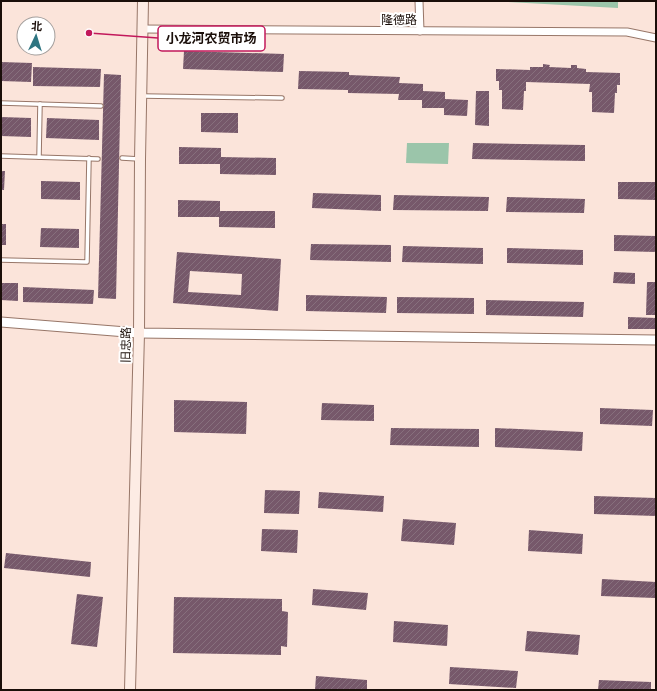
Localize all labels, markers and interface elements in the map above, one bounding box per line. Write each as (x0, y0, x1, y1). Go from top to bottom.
street label: 隆德路 (381, 12, 417, 27)
north arrow (16, 16, 56, 56)
text: 北 (31, 19, 43, 33)
callout: 小龙河农贸市场 (158, 26, 265, 51)
text: 小龙河农贸市场 (165, 30, 257, 47)
street label: 旧忠路 (118, 327, 133, 363)

